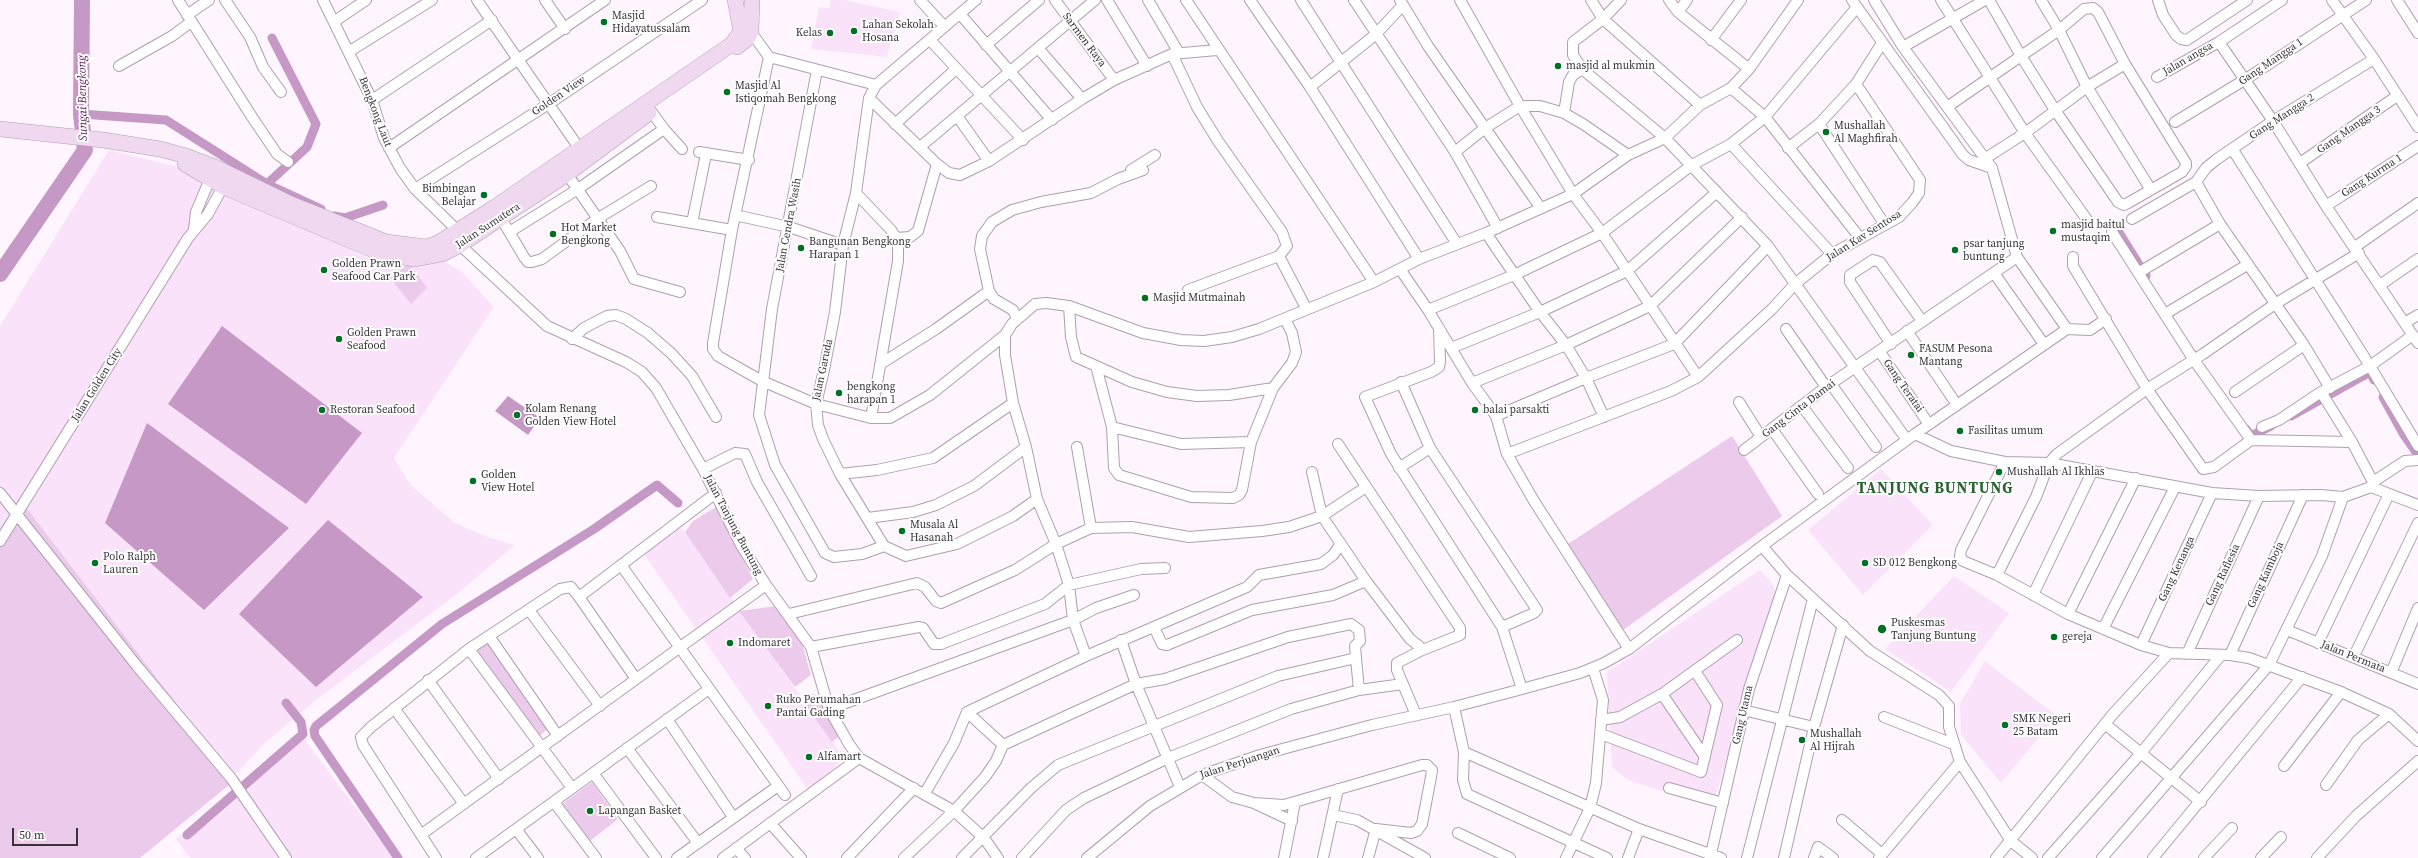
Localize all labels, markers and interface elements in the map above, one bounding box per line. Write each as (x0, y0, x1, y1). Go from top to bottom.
place label: Masjid Hidayatussalam (612, 9, 690, 35)
street label: Sarmen Raya (1059, 10, 1109, 70)
marker: Masjid Hidayatussalam (599, 17, 609, 27)
place label: Lahan Sekolah Hosana (862, 18, 934, 44)
place label: Kelas (796, 26, 822, 40)
marker: Lahan Sekolah Hosana (849, 26, 859, 36)
marker: Kelas (825, 28, 835, 38)
street label: Gang Mangga 1 (2236, 36, 2306, 88)
street label: Jalan angsa (2161, 39, 2215, 79)
water label: Sungai Bengkong (75, 55, 91, 141)
place label: masjid al mukmin (1566, 59, 1655, 73)
marker: masjid al mukmin (1553, 61, 1563, 71)
street label: Golden View (530, 73, 588, 119)
street label: Bengkong Laut (356, 75, 394, 149)
place label: Masjid Al Istiqomah Bengkong (735, 79, 836, 105)
marker: Masjid Al Istiqomah Bengkong (722, 87, 732, 97)
street label: Gang Mangga 2 (2247, 91, 2317, 143)
street label: Gang Mangga 3 (2315, 103, 2383, 157)
place label: Mushallah Al Maghfirah (1834, 119, 1898, 145)
marker: Mushallah Al Maghfirah (1821, 127, 1831, 137)
street label: Gang Kurma 1 (2339, 151, 2405, 201)
street label: Jalan Cendra Wasih (773, 177, 805, 273)
place label: Bimbingan Belajar (422, 182, 476, 208)
marker: Bimbingan Belajar (479, 190, 489, 200)
street label: Jalan Sumatera (453, 200, 523, 252)
street label: Jalan Kav Sentosa (1824, 208, 1904, 264)
place label: masjid baitul mustaqim (2061, 218, 2125, 244)
place label: Hot Market Bengkong (561, 221, 616, 247)
marker: masjid baitul mustaqim (2048, 226, 2058, 236)
marker: Hot Market Bengkong (548, 229, 558, 239)
place label: Bangunan Bengkong Harapan 1 (809, 235, 911, 261)
place label: psar tanjung buntung (1963, 237, 2025, 263)
marker: Bangunan Bengkong Harapan 1 (796, 243, 806, 253)
marker: psar tanjung buntung (1950, 245, 1960, 255)
place label: Golden Prawn Seafood Car Park (332, 257, 416, 283)
marker: Golden Prawn Seafood Car Park (319, 265, 329, 275)
place label: Masjid Mutmainah (1153, 291, 1246, 305)
marker: Masjid Mutmainah (1140, 293, 1150, 303)
place label: Golden Prawn Seafood (347, 326, 416, 352)
marker: Golden Prawn Seafood (334, 334, 344, 344)
street label: Jalan Garuda (810, 338, 836, 402)
place label: FASUM Pesona Mantang (1919, 342, 1993, 368)
street label: Jalan Golden City (69, 346, 125, 424)
marker: FASUM Pesona Mantang (1906, 350, 1916, 360)
street label: Gang Teratai (1880, 357, 1926, 415)
street label: Gang Cinta Damai (1760, 377, 1838, 441)
place label: bengkong harapan 1 (847, 380, 896, 406)
marker: bengkong harapan 1 (834, 388, 844, 398)
place label: Kolam Renang Golden View Hotel (525, 402, 616, 428)
place label: Restoran Seafood (330, 403, 415, 417)
place label: balai parsakti (1483, 403, 1549, 417)
marker: Restoran Seafood (317, 405, 327, 415)
marker: balai parsakti (1470, 405, 1480, 415)
marker: Kolam Renang Golden View Hotel (512, 410, 522, 420)
place label: Fasilitas umum (1968, 424, 2043, 438)
marker: Fasilitas umum (1955, 426, 1965, 436)
place label: Mushallah Al Ikhlas (2007, 465, 2105, 479)
marker: Mushallah Al Ikhlas (1994, 467, 2004, 477)
place label: Golden View Hotel (481, 468, 535, 494)
street label: Jalan Tanjung Buntung (701, 472, 765, 578)
marker: Golden View Hotel (468, 476, 478, 486)
district label: TANJUNG BUNTUNG (1857, 480, 2013, 498)
place label: Musala Al Hasanah (910, 518, 958, 544)
marker: Musala Al Hasanah (897, 526, 907, 536)
street label: Gang Kenanga (2156, 534, 2198, 604)
street label: Gang Kamboja (2245, 540, 2287, 610)
street label: Gang Raflesia (2203, 542, 2243, 608)
place label: Polo Ralph Lauren (103, 550, 156, 576)
place label: SD 012 Bengkong (1873, 556, 1957, 570)
marker: Polo Ralph Lauren (90, 558, 100, 568)
marker: SD 012 Bengkong (1860, 558, 1870, 568)
place label: Puskesmas Tanjung Buntung (1891, 616, 1976, 642)
marker: Puskesmas Tanjung Buntung (1876, 623, 1888, 635)
place label: gereja (2062, 630, 2092, 644)
marker: gereja (2049, 632, 2059, 642)
place label: Indomaret (738, 636, 790, 650)
marker: Indomaret (725, 638, 735, 648)
street label: Jalan Permata (2319, 638, 2387, 676)
street label: Gang Utama (1730, 684, 1756, 746)
place label: Ruko Perumahan Pantai Gading (776, 693, 861, 719)
marker: Ruko Perumahan Pantai Gading (763, 701, 773, 711)
place label: SMK Negeri 25 Batam (2013, 712, 2071, 738)
marker: SMK Negeri 25 Batam (2000, 720, 2010, 730)
place label: Mushallah Al Hijrah (1810, 727, 1862, 753)
marker: Mushallah Al Hijrah (1797, 735, 1807, 745)
street label: Jalan Perjuangan (1198, 744, 1282, 782)
place label: Alfamart (817, 750, 861, 764)
marker: Alfamart (804, 752, 814, 762)
place label: Lapangan Basket (598, 804, 681, 818)
marker: Lapangan Basket (585, 806, 595, 816)
scale bar (14, 820, 80, 846)
text: 50 m (19, 827, 45, 843)

